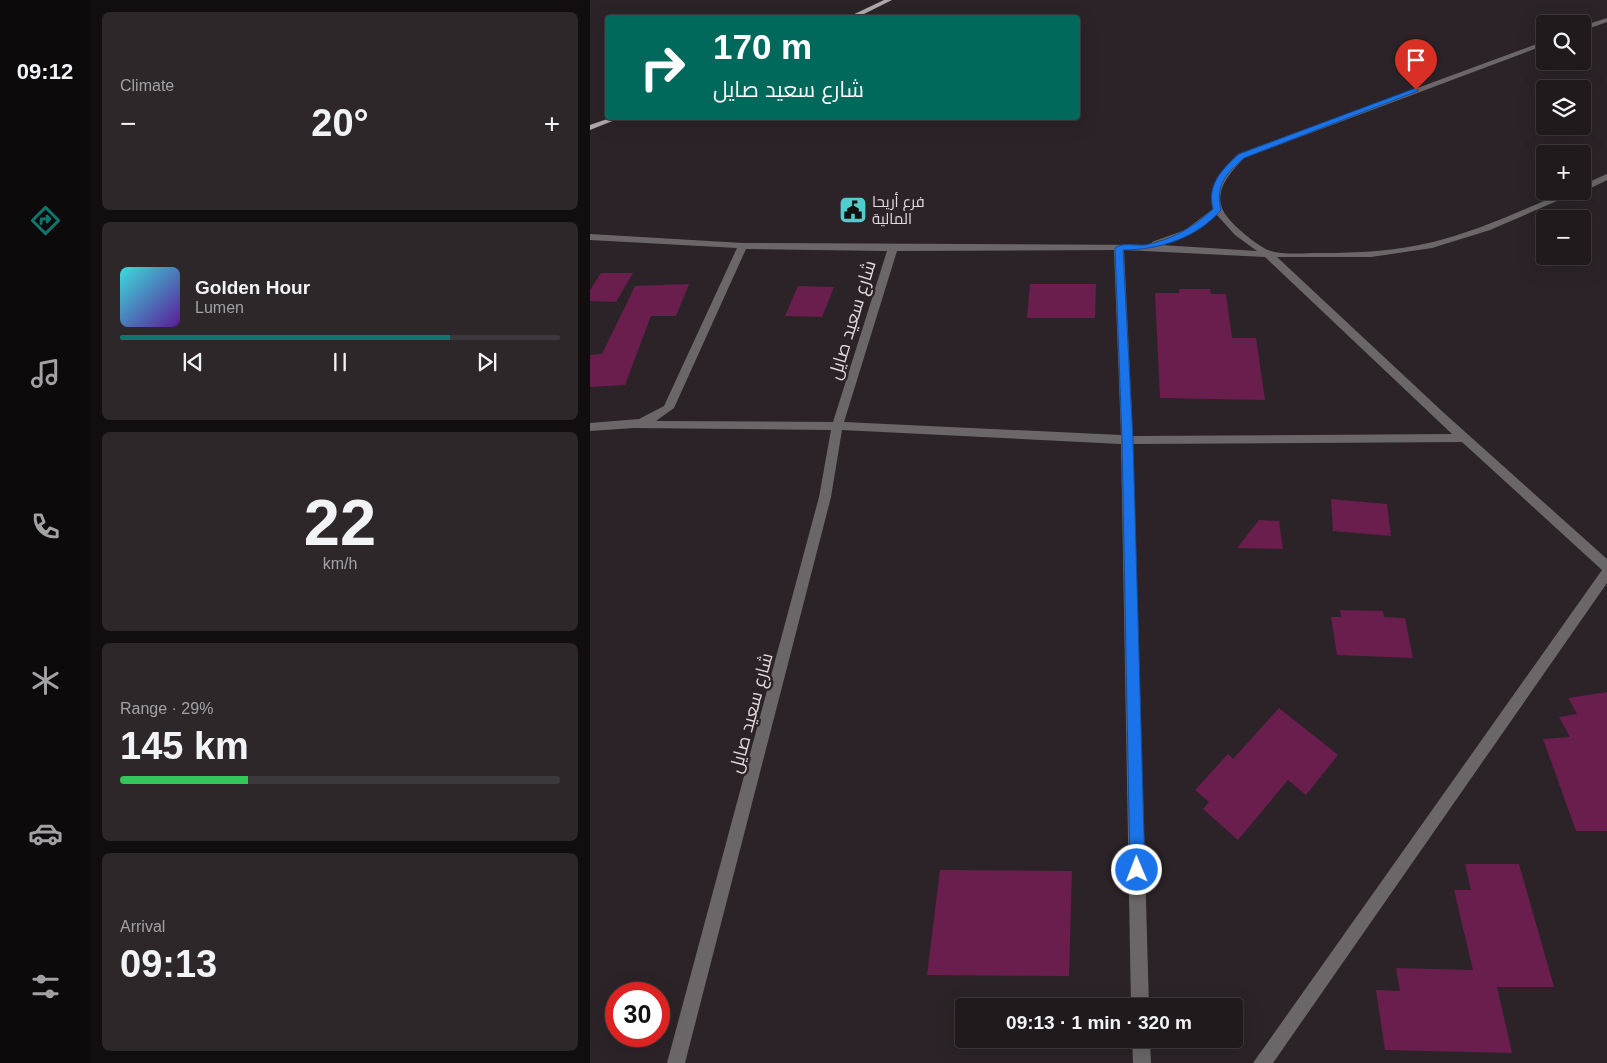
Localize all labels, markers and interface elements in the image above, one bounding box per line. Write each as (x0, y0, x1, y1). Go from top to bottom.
map controls (1536, 15, 1591, 265)
button: search (1536, 15, 1591, 70)
text: 170 m (713, 27, 812, 66)
icon: right (630, 35, 695, 100)
pin (1395, 39, 1437, 90)
icon: arrive (1402, 46, 1430, 74)
text: 09:12 (17, 59, 73, 84)
text: Climate (120, 77, 174, 94)
text: شارع سعيد صايل (713, 77, 864, 102)
button: layers (1536, 80, 1591, 135)
text: 20° (311, 102, 369, 144)
text: − (120, 108, 136, 139)
text: + (544, 108, 560, 139)
button: + (1536, 145, 1591, 200)
place label: فرع أريحا المالية (872, 192, 925, 227)
public building icon: فرع أريحا المالية (838, 195, 868, 225)
icon: directions (28, 203, 63, 238)
button: − (1536, 210, 1591, 265)
street label: شارع سعيد صايل (824, 258, 882, 383)
text: Golden Hour (195, 277, 310, 298)
text: Lumen (195, 299, 244, 316)
icon: previous (179, 348, 207, 376)
icon: pause (326, 348, 354, 376)
icon: next (473, 348, 501, 376)
icon: music (28, 356, 63, 391)
text: 22 (304, 486, 376, 559)
icon: phone (28, 509, 63, 544)
text: km/h (323, 555, 357, 572)
street label: شارع سعيد صايل (725, 651, 779, 776)
icon: climate (28, 663, 63, 698)
text: Range · 29% (120, 700, 213, 717)
text: 145 km (120, 725, 249, 767)
icon: car (28, 816, 63, 851)
position arrow (1110, 843, 1162, 895)
text: Arrival (120, 918, 165, 935)
text: 09:13 (120, 943, 217, 985)
icon: filters (28, 969, 63, 1004)
speed limit sign: 30 (605, 982, 670, 1047)
text: 09:13 · 1 min · 320 m (1006, 1012, 1192, 1033)

